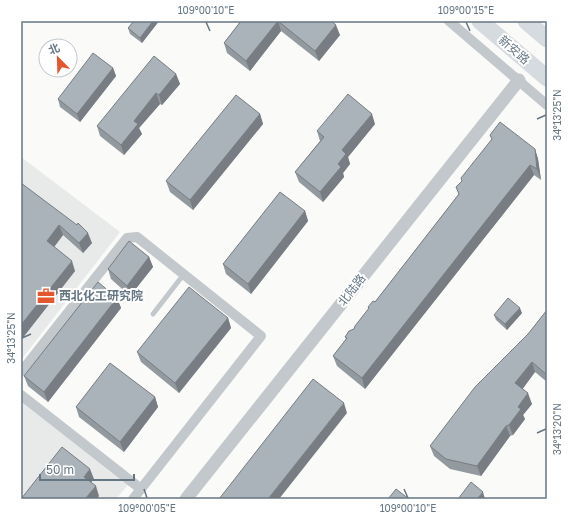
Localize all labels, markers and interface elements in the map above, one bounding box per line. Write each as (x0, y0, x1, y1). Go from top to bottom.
text: 109°00'10"E (178, 4, 234, 16)
text: 109°00'15"E (438, 4, 494, 16)
street label: 新安路 (496, 32, 533, 67)
north arrow (38, 38, 78, 78)
text: 北 (46, 40, 61, 56)
text: 34°13'25"N (551, 89, 563, 141)
street label: 北陆路 (335, 271, 369, 308)
office icon: 西北化工研究院 (36, 286, 56, 306)
place label: 西北化工研究院 (59, 288, 143, 303)
text: 34°13'25"N (5, 312, 17, 364)
text: 34°13'20"N (551, 403, 563, 455)
scale bar (40, 456, 134, 482)
text: 50 m (46, 462, 74, 477)
text: 109°00'05"E (118, 502, 176, 514)
text: 109°00'10"E (380, 502, 436, 514)

